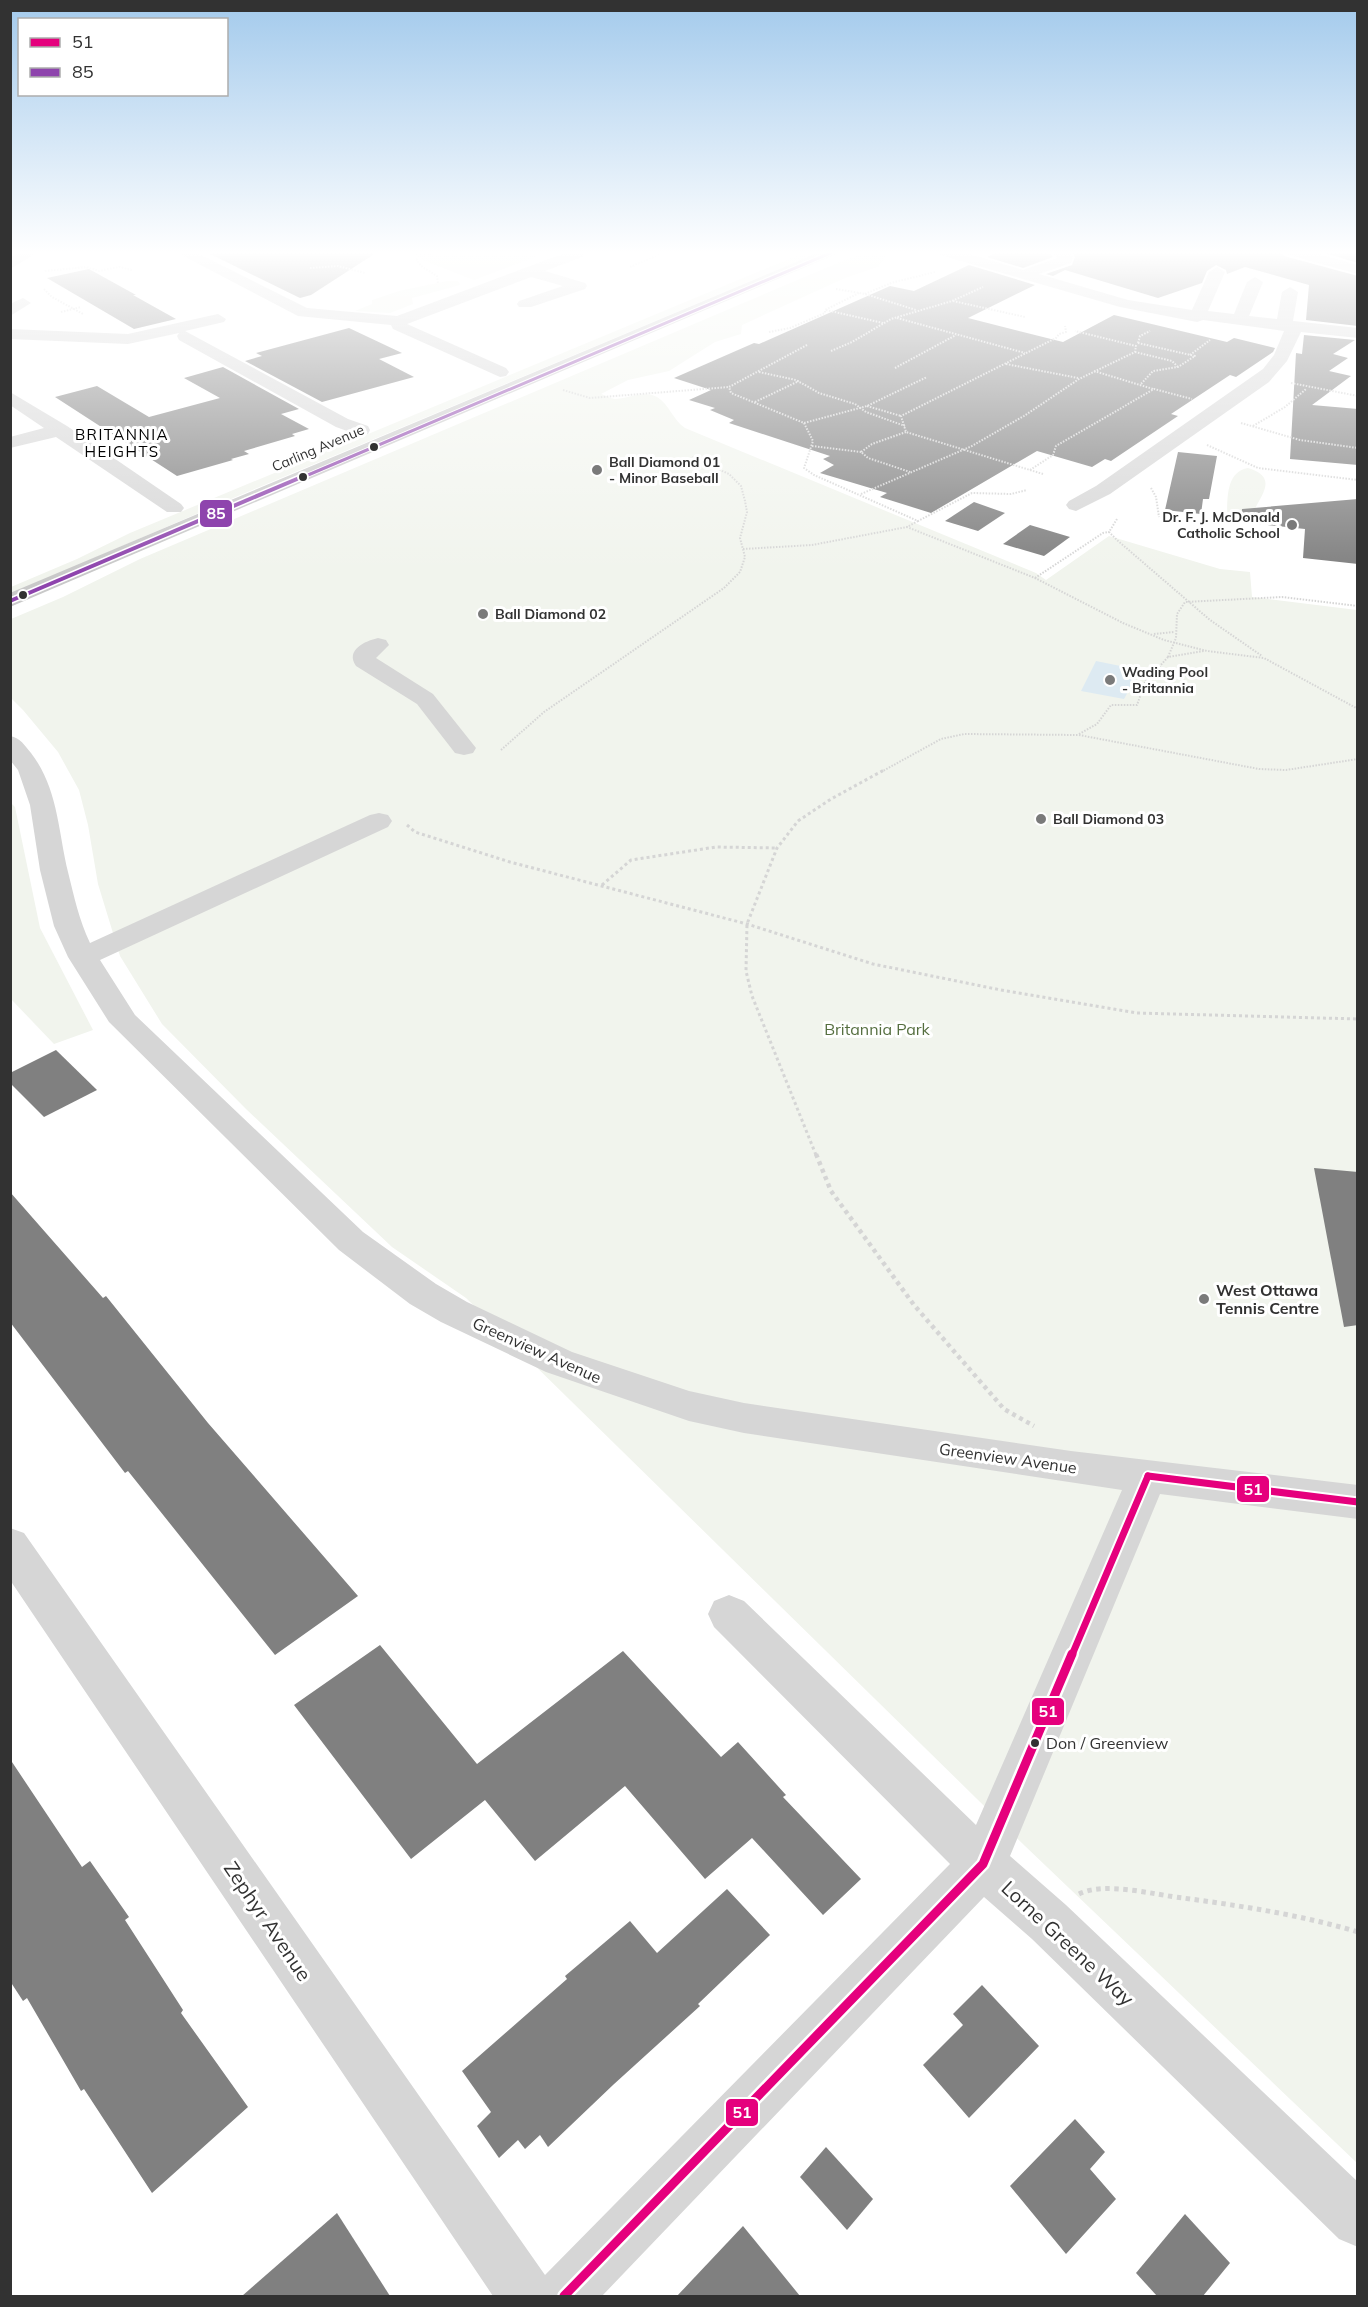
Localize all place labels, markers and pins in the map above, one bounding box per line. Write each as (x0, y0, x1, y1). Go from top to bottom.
unlabelled marker (368, 441, 380, 453)
place label: Ball Diamond 01 - Minor Baseball (609, 453, 720, 487)
marker: Ball Diamond 01 - Minor Baseball (590, 463, 604, 477)
unlabelled marker (297, 471, 309, 483)
place label: Dr. F. J. McDonald Catholic School (1162, 508, 1280, 542)
marker: Dr. F. J. McDonald Catholic School (1285, 518, 1299, 532)
unlabelled marker (17, 589, 29, 601)
place label: Ball Diamond 02 (495, 605, 606, 623)
marker: Ball Diamond 02 (476, 607, 490, 621)
place label: Wading Pool - Britannia (1122, 663, 1208, 697)
marker: Wading Pool - Britannia (1103, 673, 1117, 687)
place label: Ball Diamond 03 (1053, 810, 1164, 828)
marker: Ball Diamond 03 (1034, 812, 1048, 826)
place label: West Ottawa Tennis Centre (1216, 1280, 1319, 1318)
marker: West Ottawa Tennis Centre (1197, 1292, 1211, 1306)
place label: Don / Greenview (1046, 1733, 1168, 1753)
marker: Don / Greenview (1029, 1737, 1041, 1749)

